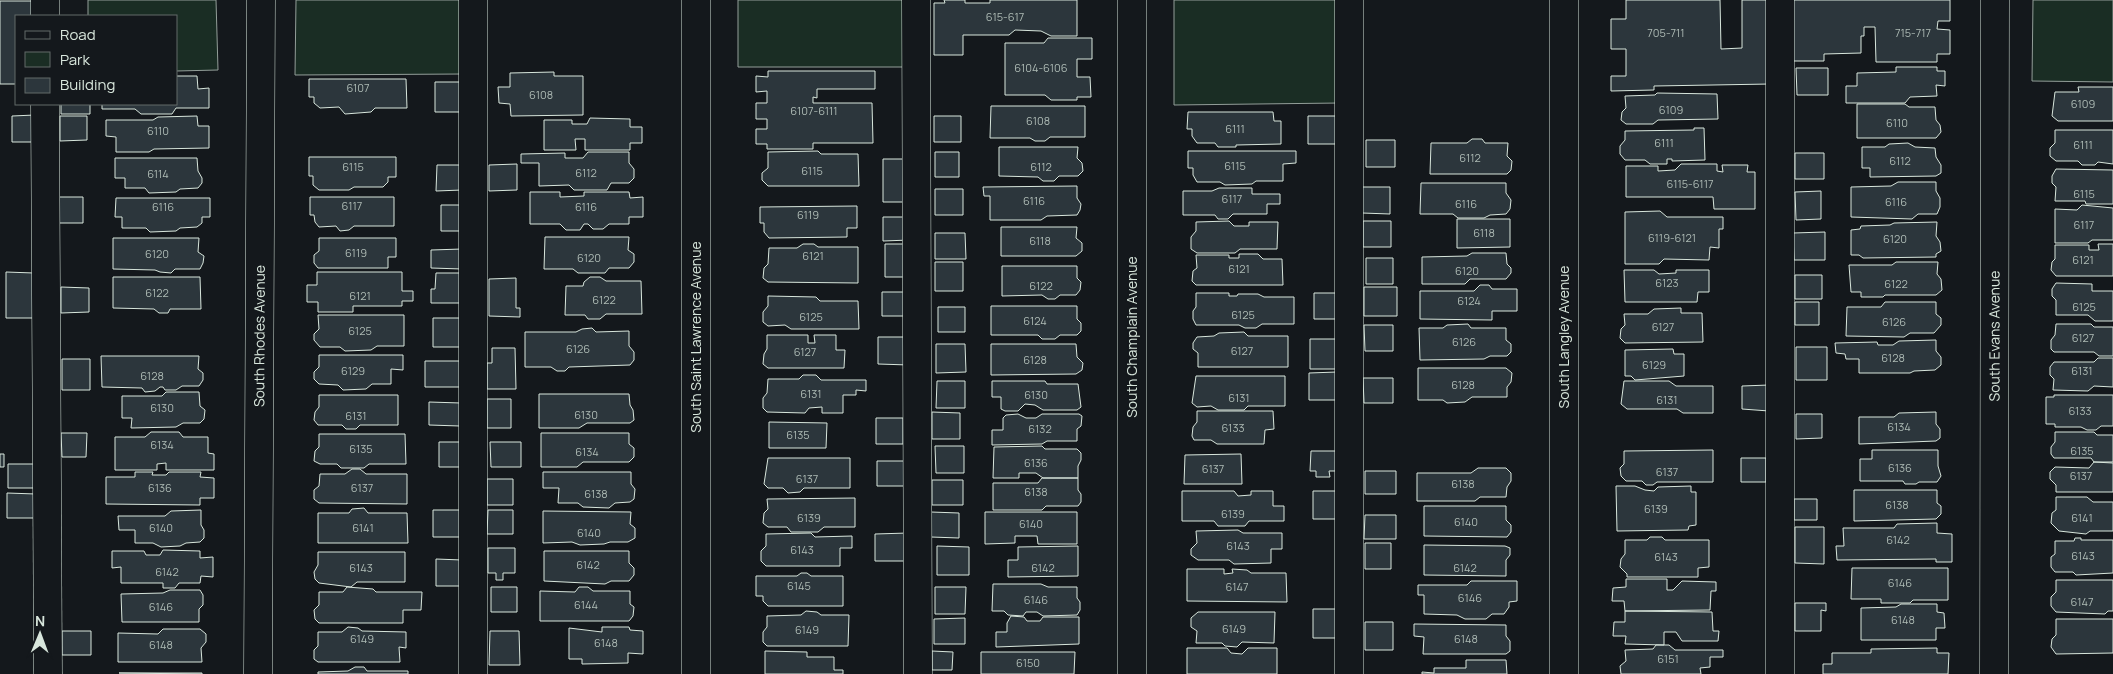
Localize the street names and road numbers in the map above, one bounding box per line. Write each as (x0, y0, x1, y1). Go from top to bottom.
street label: South Saint Lawrence Avenue (686, 241, 705, 433)
street label: South Champlain Avenue (1122, 256, 1141, 418)
street label: South Rhodes Avenue (249, 265, 269, 407)
street label: South Langley Avenue (1554, 266, 1573, 408)
street label: South Evans Avenue (1984, 271, 2004, 401)

